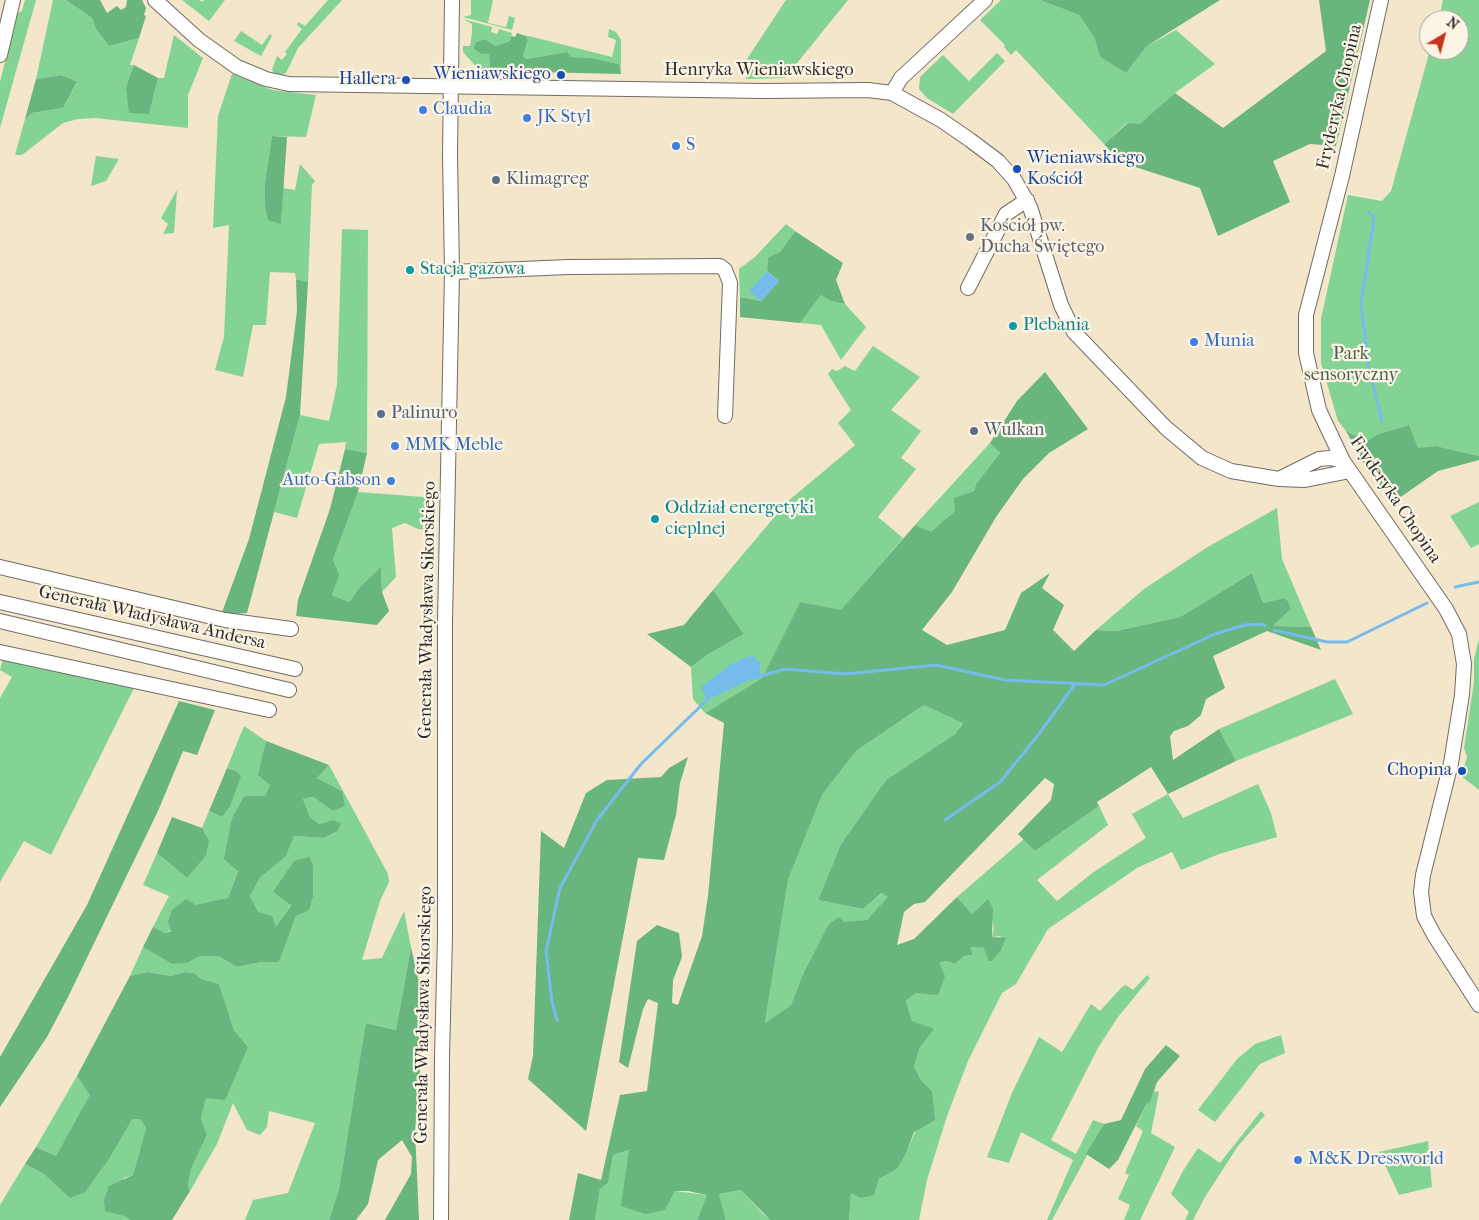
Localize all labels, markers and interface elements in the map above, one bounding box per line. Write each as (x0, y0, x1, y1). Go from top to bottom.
north arrow (1419, 10, 1469, 60)
text: N (1443, 13, 1462, 33)
street label: Fryderyka Chopina (1313, 22, 1367, 172)
street label: Henryka Wieniawskiego (664, 60, 854, 82)
place label: Wieniawskiego (433, 64, 551, 86)
place label: Hallera (339, 69, 396, 91)
marker: Wieniawskiego (555, 69, 567, 81)
marker: Hallera (400, 74, 412, 86)
place label: Claudia (433, 99, 492, 121)
marker: Claudia (417, 104, 429, 116)
place label: JK Styl (537, 107, 591, 129)
marker: JK Styl (521, 112, 533, 124)
place label: S (686, 135, 695, 157)
marker: S (670, 140, 682, 152)
place label: Wieniawskiego Kościół (1027, 148, 1145, 190)
marker: Wieniawskiego Kościół (1011, 163, 1023, 175)
place label: Klimagreg (506, 169, 588, 191)
marker: Klimagreg (490, 174, 502, 186)
place label: Kościół pw. Ducha Świętego (980, 216, 1105, 258)
marker: Kościół pw. Ducha Świętego (964, 231, 976, 243)
place label: Stacja gazowa (420, 259, 525, 281)
marker: Stacja gazowa (404, 264, 416, 276)
place label: Plebania (1023, 315, 1089, 337)
marker: Plebania (1007, 320, 1019, 332)
place label: Munia (1204, 331, 1255, 353)
marker: Munia (1188, 336, 1200, 348)
park label: Park sensoryczny (1304, 344, 1398, 386)
place label: Palinuro (391, 403, 457, 425)
marker: Palinuro (375, 408, 387, 420)
place label: Wulkan (984, 420, 1044, 442)
marker: Wulkan (968, 425, 980, 437)
street label: Fryderyka Chopina (1345, 432, 1445, 568)
place label: MMK Meble (405, 435, 503, 457)
marker: MMK Meble (389, 440, 401, 452)
place label: Auto-Gabson (283, 470, 381, 492)
marker: Auto-Gabson (385, 475, 397, 487)
street label: Generała Władysława Sikorskiego (415, 481, 441, 739)
place label: Oddział energetyki cieplnej (665, 498, 814, 540)
marker: Oddział energetyki cieplnej (649, 513, 661, 525)
street label: Generała Władysława Andersa (36, 581, 268, 655)
place label: Chopina (1387, 760, 1452, 782)
marker: Chopina (1456, 765, 1468, 777)
street label: Generała Władysława Sikorskiego (411, 886, 437, 1144)
place label: M&K Dressworld (1308, 1149, 1444, 1171)
marker: M&K Dressworld (1292, 1154, 1304, 1166)

